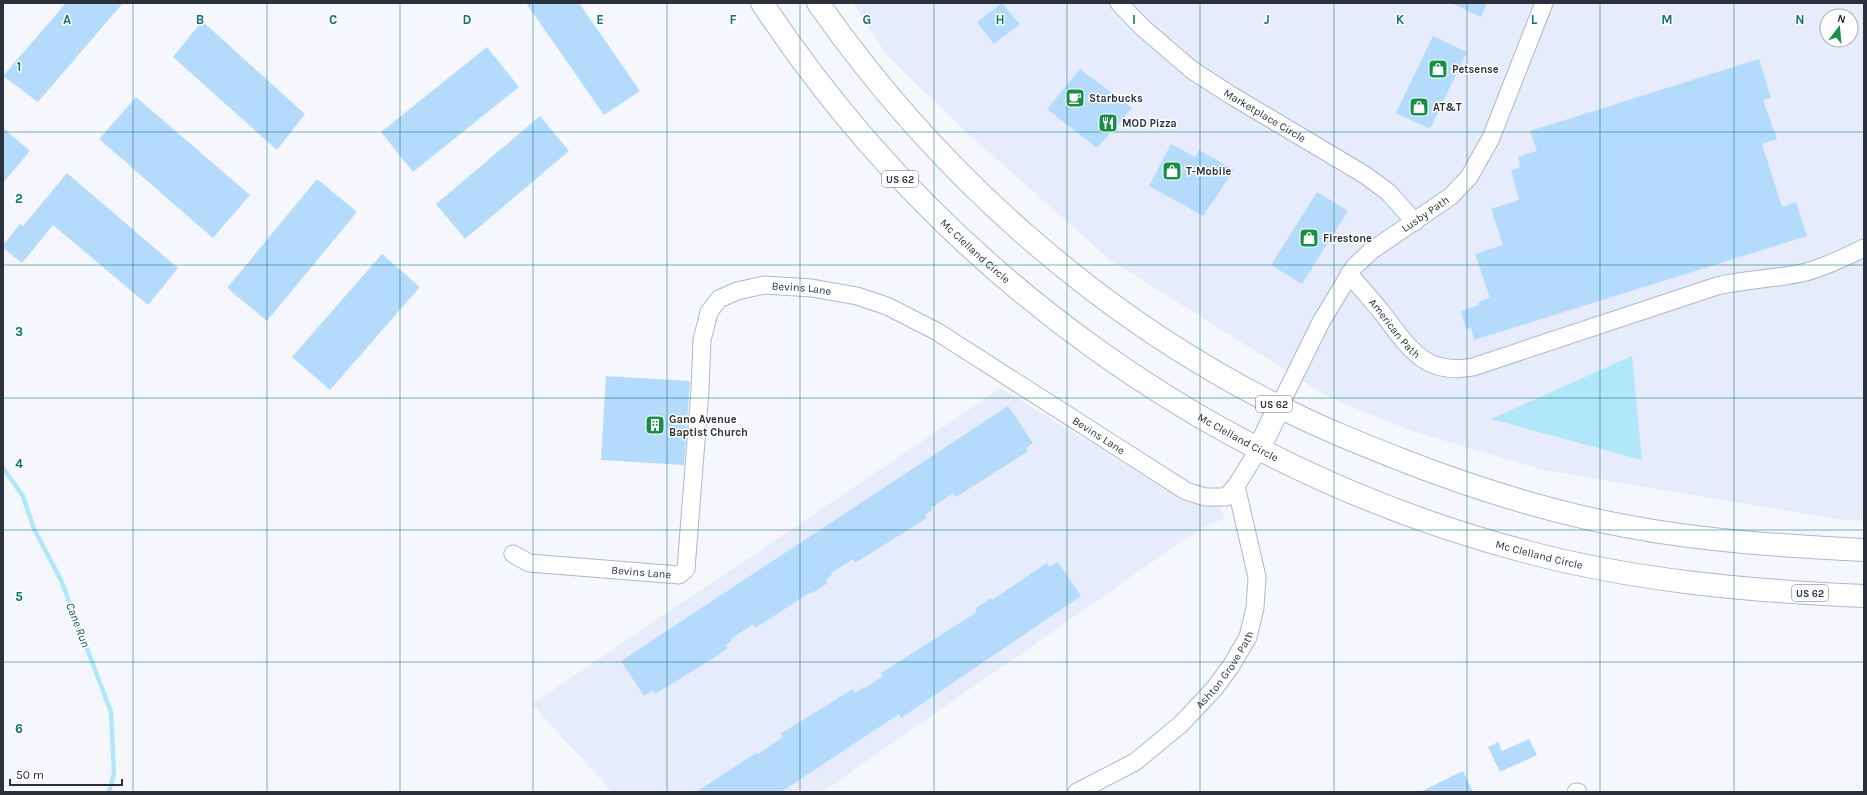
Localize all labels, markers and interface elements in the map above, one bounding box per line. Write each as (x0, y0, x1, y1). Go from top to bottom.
north arrow (1819, 8, 1859, 48)
text: A (63, 12, 71, 27)
text: B (196, 12, 204, 27)
text: C (329, 12, 337, 27)
text: D (463, 12, 472, 27)
text: E (596, 12, 604, 27)
text: F (729, 12, 737, 27)
text: G (863, 12, 871, 27)
text: H (995, 12, 1005, 27)
text: I (1132, 12, 1136, 27)
text: J (1264, 12, 1270, 27)
text: K (1396, 12, 1405, 27)
text: L (1531, 12, 1538, 27)
text: M (1661, 12, 1673, 27)
text: N (1795, 12, 1805, 27)
text: N (1836, 12, 1847, 26)
shop icon: Petsense (1427, 58, 1449, 80)
text: 1 (17, 59, 21, 74)
place label: Petsense (1452, 63, 1499, 76)
street label: Marketplace Circle (1221, 86, 1308, 145)
cafe icon: Starbucks (1064, 87, 1086, 109)
place label: Starbucks (1089, 92, 1143, 105)
shop icon: AT&T (1408, 96, 1430, 118)
place label: AT&T (1433, 101, 1462, 114)
restaurant icon: MOD Pizza (1097, 112, 1119, 134)
place label: MOD Pizza (1122, 117, 1177, 130)
shop icon: T-Mobile (1161, 160, 1183, 182)
place label: T-Mobile (1186, 165, 1232, 178)
road number: US 62 (882, 171, 918, 187)
text: 2 (15, 191, 23, 206)
street label: Lusby Path (1399, 193, 1452, 235)
street label: Mc Clelland Circle (938, 216, 1013, 287)
shop icon: Firestone (1298, 227, 1320, 249)
place label: Firestone (1323, 232, 1372, 245)
street label: Bevins Lane (771, 279, 833, 298)
street label: American Path (1366, 296, 1423, 361)
text: 3 (15, 324, 23, 339)
road number: US 62 (1256, 396, 1292, 412)
street label: Mc Clelland Circle (1195, 411, 1281, 465)
place label: Gano Avenue Baptist Church (669, 413, 748, 439)
building icon: Gano Avenue Baptist Church (644, 414, 666, 436)
street label: Bevins Lane (1070, 414, 1128, 457)
text: 4 (15, 456, 23, 471)
street label: Mc Clelland Circle (1494, 538, 1584, 572)
street label: Bevins Lane (611, 564, 672, 581)
road number: US 62 (1792, 585, 1828, 601)
text: 5 (15, 589, 23, 604)
water label: Cane Run (63, 601, 93, 649)
street label: Ashton Grove Path (1193, 630, 1256, 711)
text: 6 (15, 721, 23, 736)
scale bar (10, 761, 122, 787)
text: 50 m (16, 768, 44, 782)

